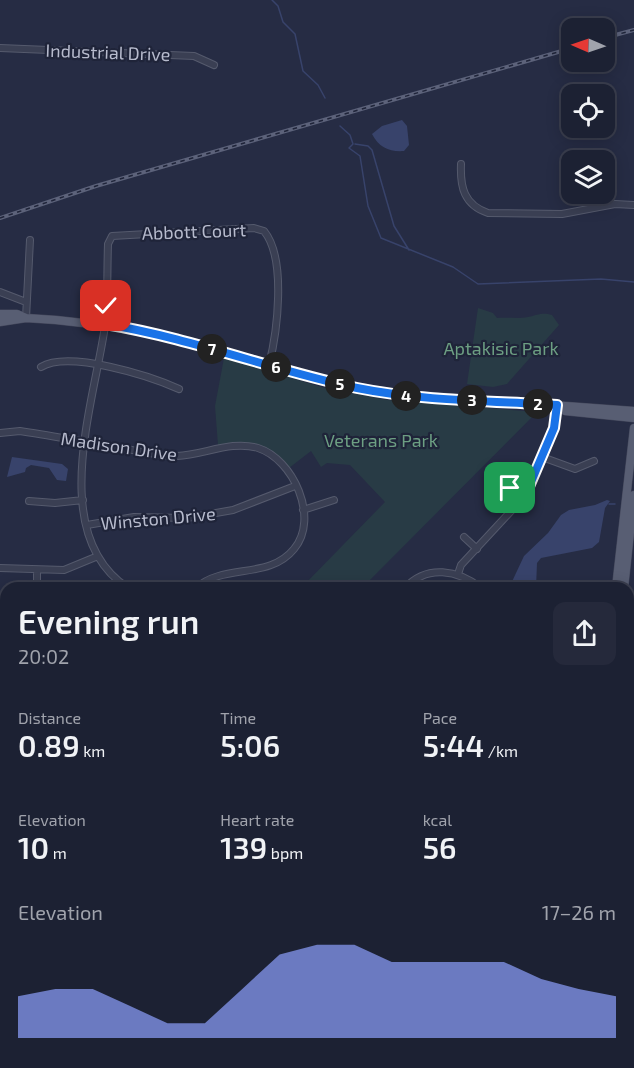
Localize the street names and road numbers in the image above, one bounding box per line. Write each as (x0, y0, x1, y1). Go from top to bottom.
street label: Industrial Drive (45, 39, 171, 65)
street label: Abbott Court (141, 218, 247, 244)
street label: Madison Drive (60, 427, 178, 465)
street label: Winston Drive (100, 502, 216, 534)

